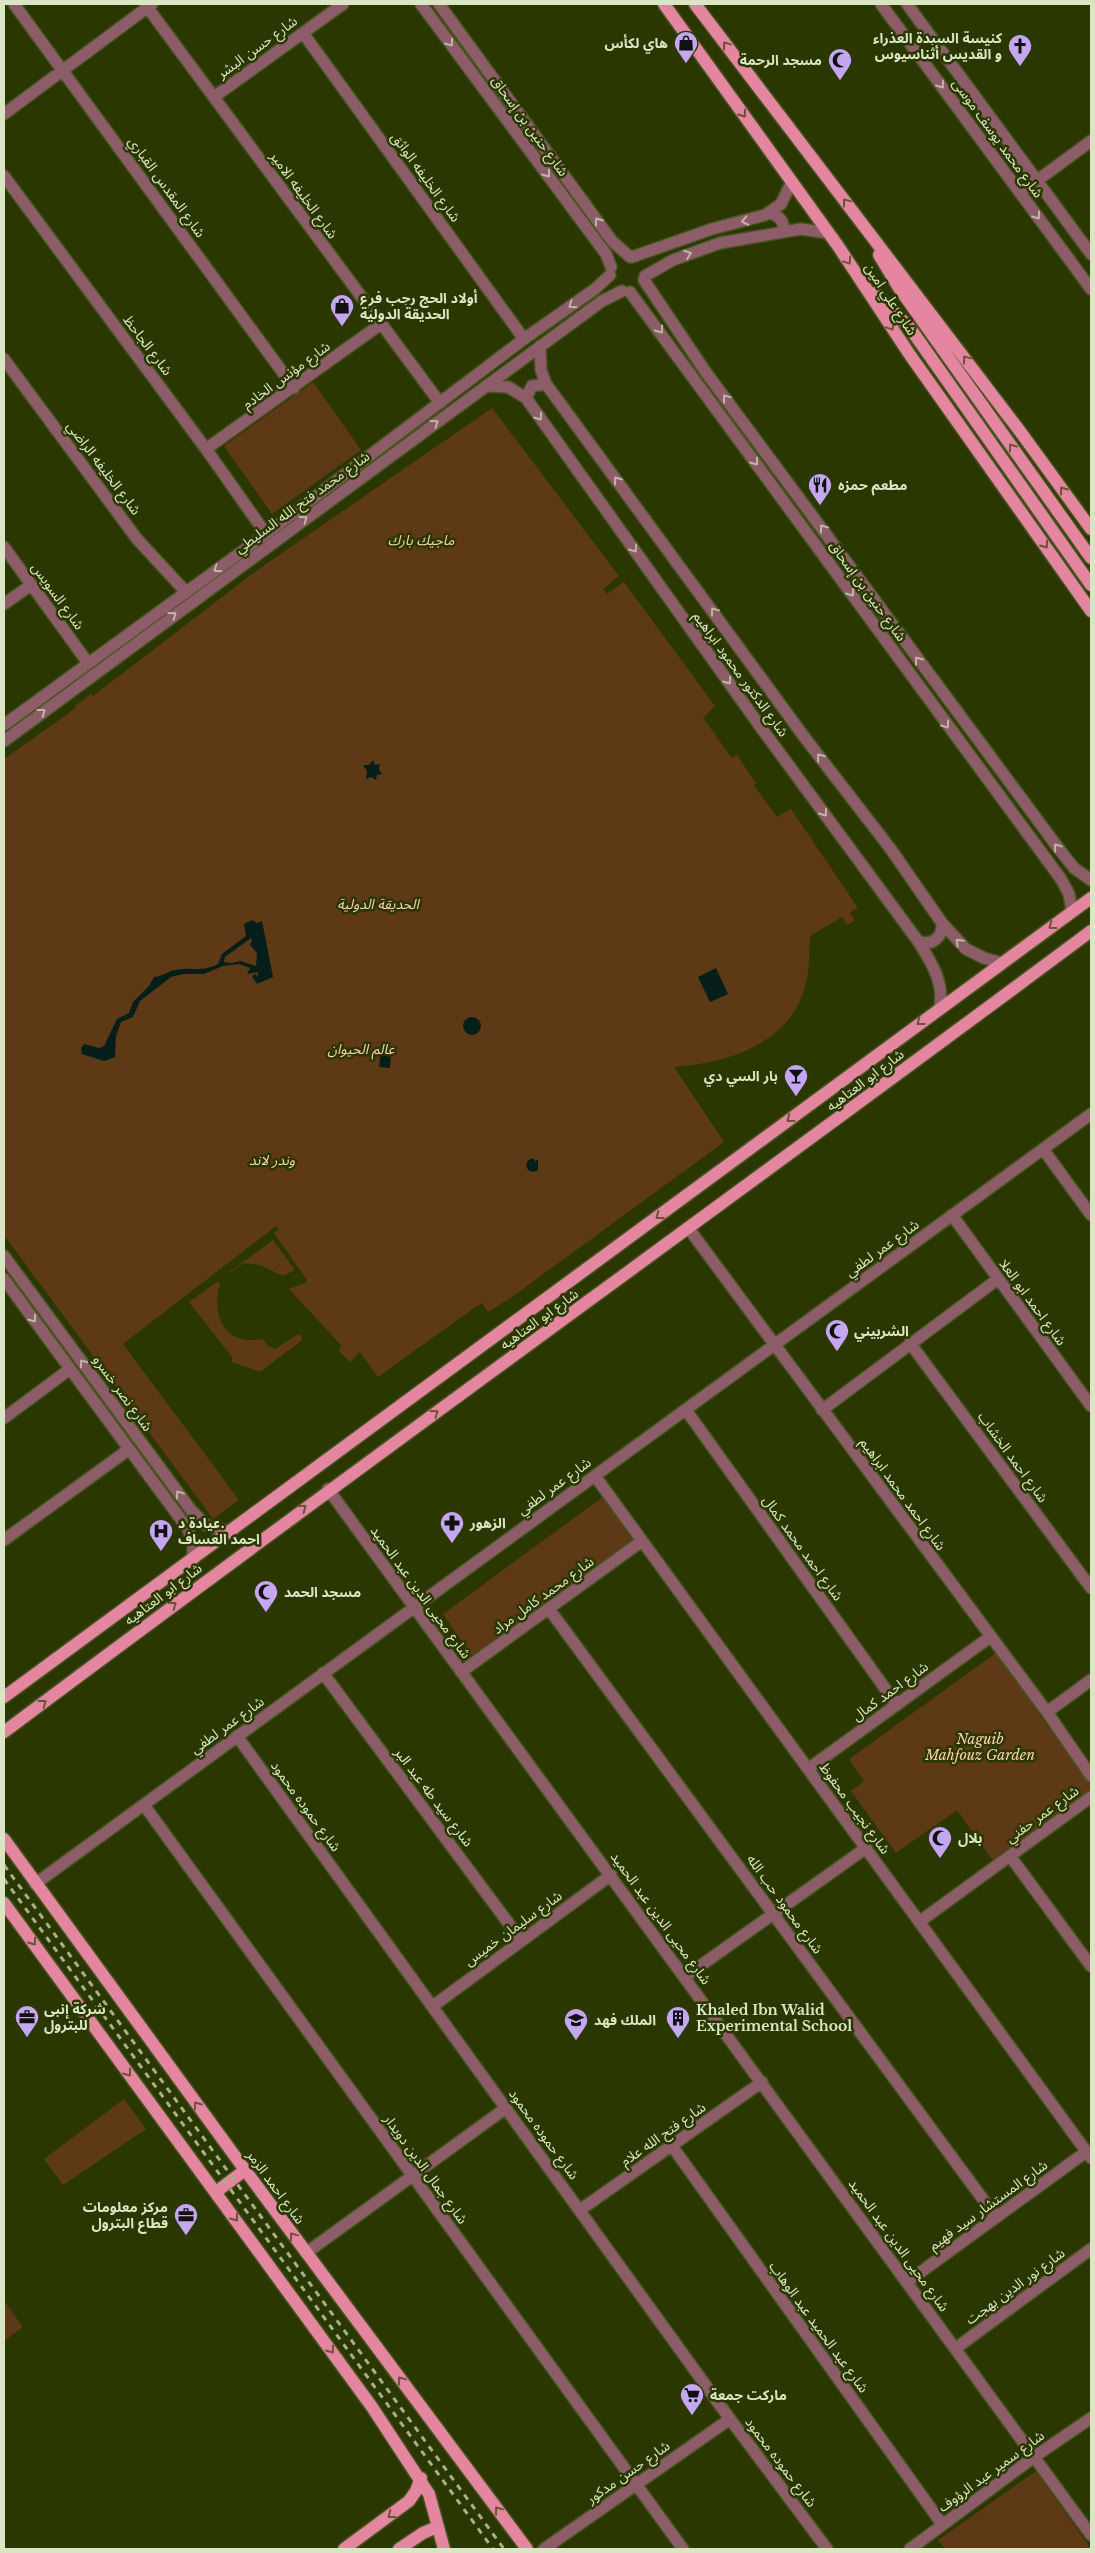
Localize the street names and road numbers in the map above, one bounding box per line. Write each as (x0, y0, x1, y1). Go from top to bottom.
street label: شارع حسن البشر (213, 12, 302, 84)
street label: شارع حنين بن إسحاق (486, 72, 573, 181)
street label: شارع محمد يوسف موسى (947, 75, 1047, 203)
street label: شارع الخليفه الواثق (386, 129, 465, 227)
street label: شارع المقدس القباري (123, 133, 210, 242)
street label: شارع الخليفه الامير (264, 147, 342, 244)
street label: شارع علي امين (859, 259, 921, 340)
street label: شارع الجاحظ (118, 311, 177, 380)
street label: شارع مؤنس الخادم (239, 337, 335, 415)
street label: شارع الخليفه الراضي (61, 418, 145, 520)
street label: شارع محمد فتح الله السليطي (231, 447, 374, 559)
street label: شارع حنين بن إسحاق (824, 537, 911, 646)
street label: شارع السويس (26, 559, 88, 634)
street label: شارع الدكتور محمود ابراهيم (688, 608, 793, 742)
street label: شارع ابو العتاهيه (823, 1045, 909, 1117)
street label: شارع عمر لطفي (842, 1215, 924, 1283)
street label: شارع احمد ابو العلا (994, 1255, 1071, 1350)
street label: شارع ابو العتاهيه (496, 1284, 583, 1355)
street label: شارع نصر خسرو (88, 1351, 157, 1436)
street label: شارع احمد الخشاب (972, 1408, 1052, 1507)
street label: شارع احمد محمد ابراهيم (854, 1434, 950, 1555)
street label: شارع عمر لطفي (514, 1453, 596, 1521)
street label: شارع احمد محمد كمال (757, 1492, 847, 1605)
street label: شارع محيى الدين عبد الحميد (365, 1522, 475, 1663)
street label: شارع محمد كامل مراد (489, 1552, 598, 1639)
street label: شارع ابو العتاهيه (121, 1559, 207, 1631)
street label: شارع احمد كمال (848, 1657, 933, 1726)
street label: شارع عمر لطفي (187, 1692, 269, 1760)
street label: شارع سيد طه عبد البر (389, 1743, 477, 1852)
street label: شارع حموده محمود (265, 1757, 345, 1856)
street label: شارع نجيب محفوظ (814, 1758, 894, 1859)
street label: شارع عمر حفني (1002, 1781, 1084, 1848)
street label: شارع محيى الدين عبد الحميد (605, 1848, 715, 1989)
street label: شارع محمود حب الله (741, 1851, 827, 1958)
street label: شارع سليمان خميس (460, 1886, 567, 1971)
street label: شارع حموده محمود (503, 2085, 583, 2184)
street label: شارع فتح الله علام (617, 2098, 710, 2172)
street label: شارع جمال الدين دويدار (378, 2110, 472, 2229)
street label: شارع احمد الزمر (241, 2146, 309, 2229)
street label: شارع المستشار سيد فهيم (925, 2156, 1052, 2256)
street label: شارع محيى الدين عبد الحميد (843, 2175, 953, 2316)
street label: شارع نور الدين بهجت (962, 2244, 1070, 2330)
street label: شارع عبد الحميد عبد الوهاب (764, 2258, 873, 2397)
street label: شارع حموده محمود (740, 2413, 821, 2512)
street label: شارع سمير عبد الرؤوف (934, 2426, 1049, 2517)
street label: شارع حسن مدكور (582, 2437, 674, 2510)

